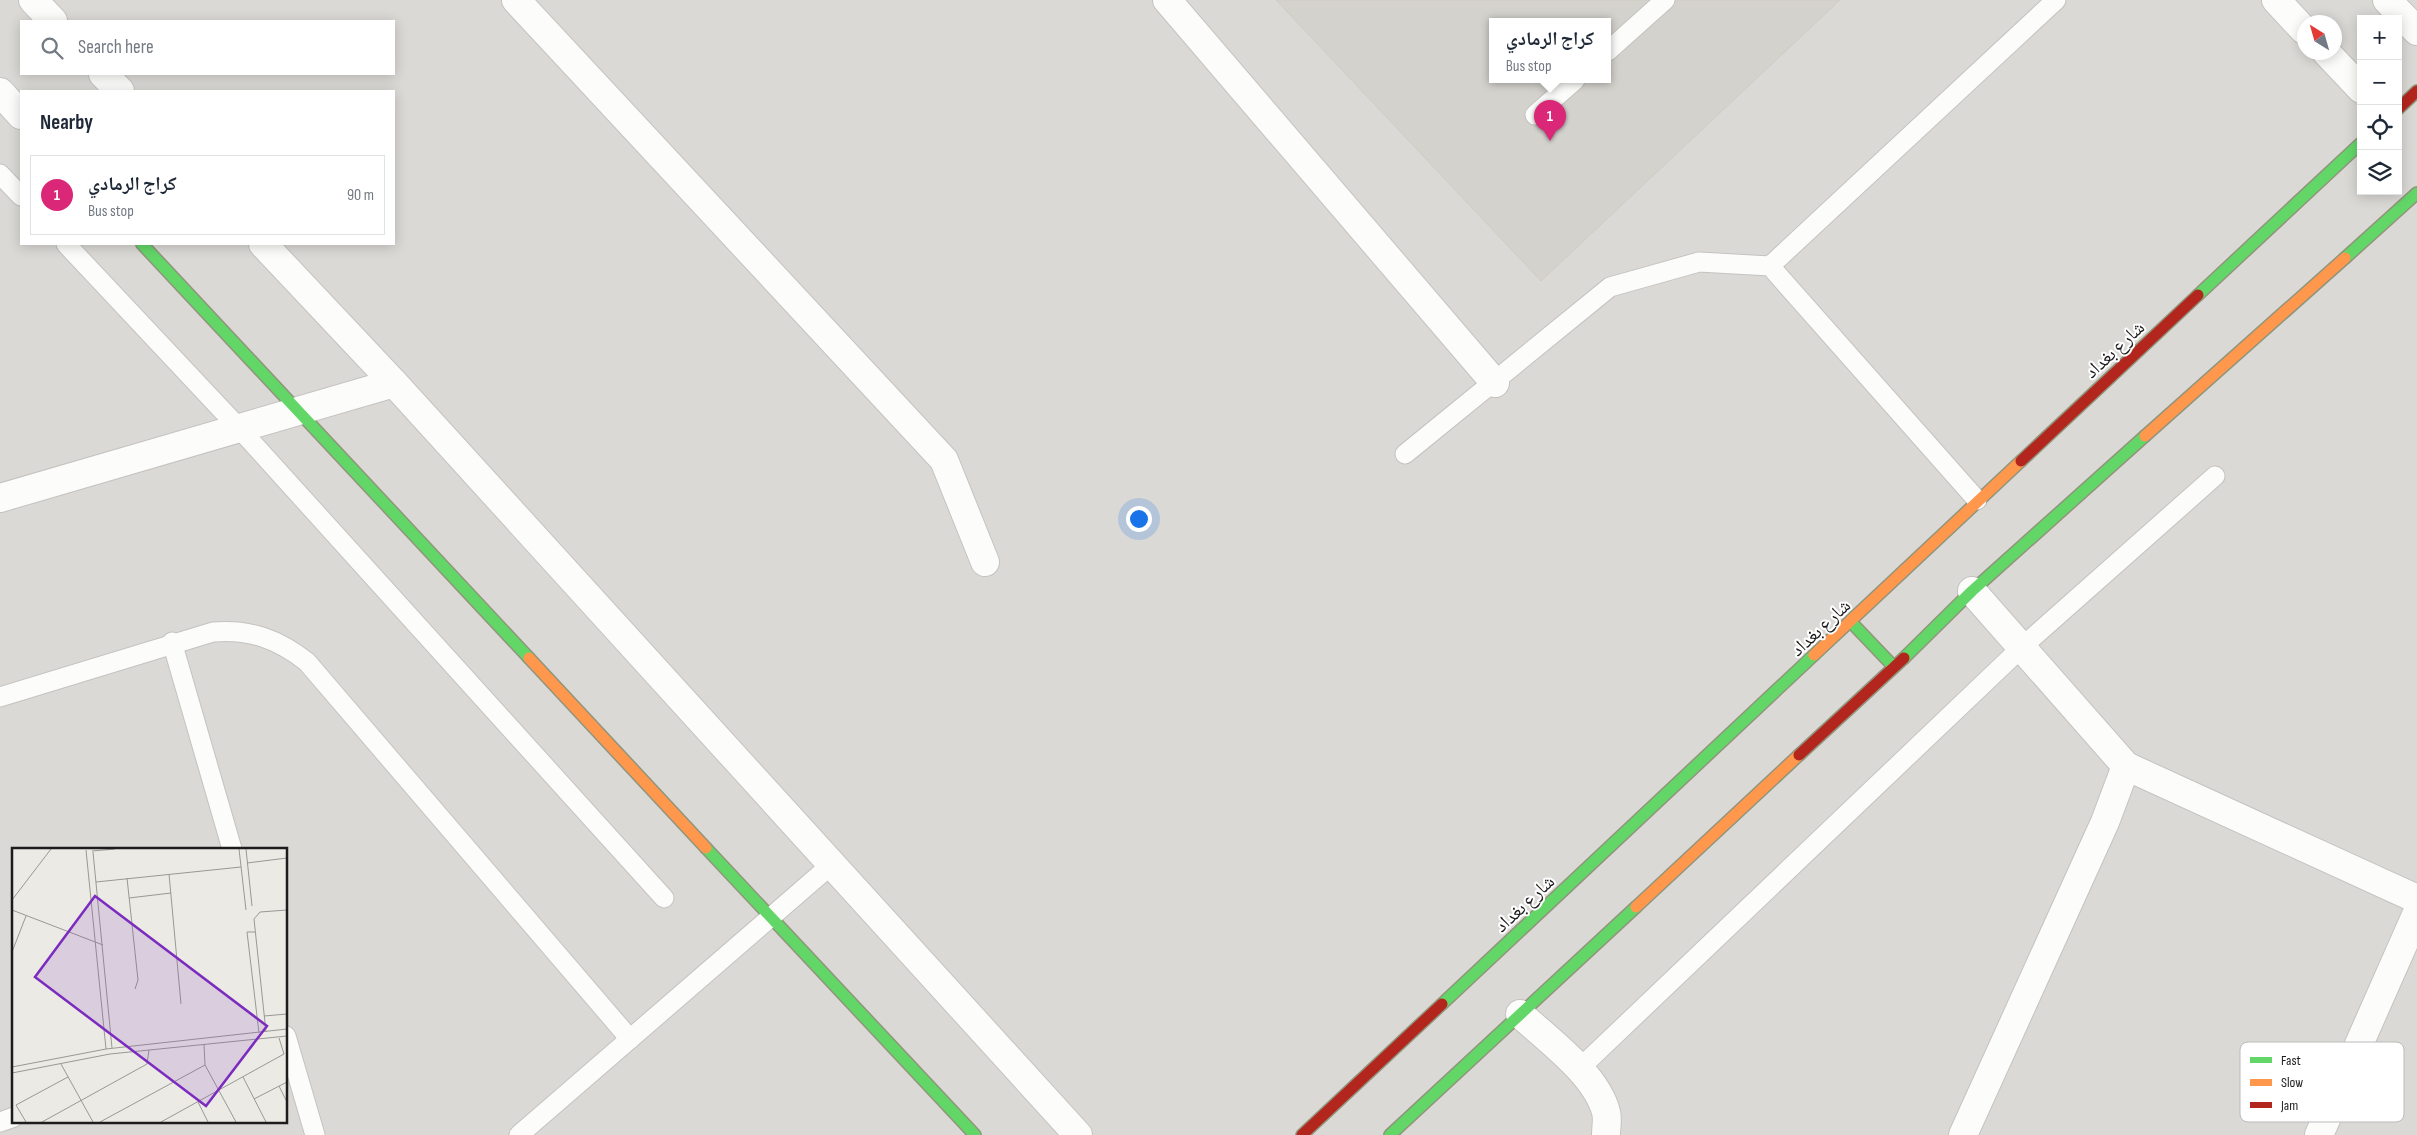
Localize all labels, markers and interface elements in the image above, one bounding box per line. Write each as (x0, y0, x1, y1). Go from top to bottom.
north arrow (2297, 15, 2342, 60)
map controls (2357, 15, 2402, 195)
button: + (2357, 15, 2402, 60)
popup (1489, 18, 1611, 83)
search box (20, 20, 395, 75)
text: كراج الرمادي (1506, 28, 1594, 51)
icon: search (38, 34, 66, 62)
text: Search here (78, 36, 154, 59)
text: Bus stop (1506, 57, 1552, 76)
button: − (2357, 60, 2402, 105)
pin: 1 (1534, 100, 1566, 141)
button: locate (2357, 105, 2402, 150)
text: Nearby (40, 110, 93, 135)
button: layers (2357, 150, 2402, 195)
text: كراج الرمادي (88, 173, 177, 196)
text: 1 (54, 186, 60, 205)
text: 90 m (347, 186, 374, 205)
text: Bus stop (88, 202, 134, 221)
street label: شارع بغداد (2080, 317, 2150, 384)
your location (1126, 506, 1152, 532)
street label: شارع بغداد (1786, 595, 1856, 662)
inset map (12, 848, 288, 1122)
street label: شارع بغداد (1490, 871, 1560, 938)
legend (2240, 1042, 2404, 1122)
text: Fast (2281, 1052, 2301, 1069)
text: Slow (2281, 1074, 2303, 1091)
text: Jam (2280, 1097, 2298, 1114)

